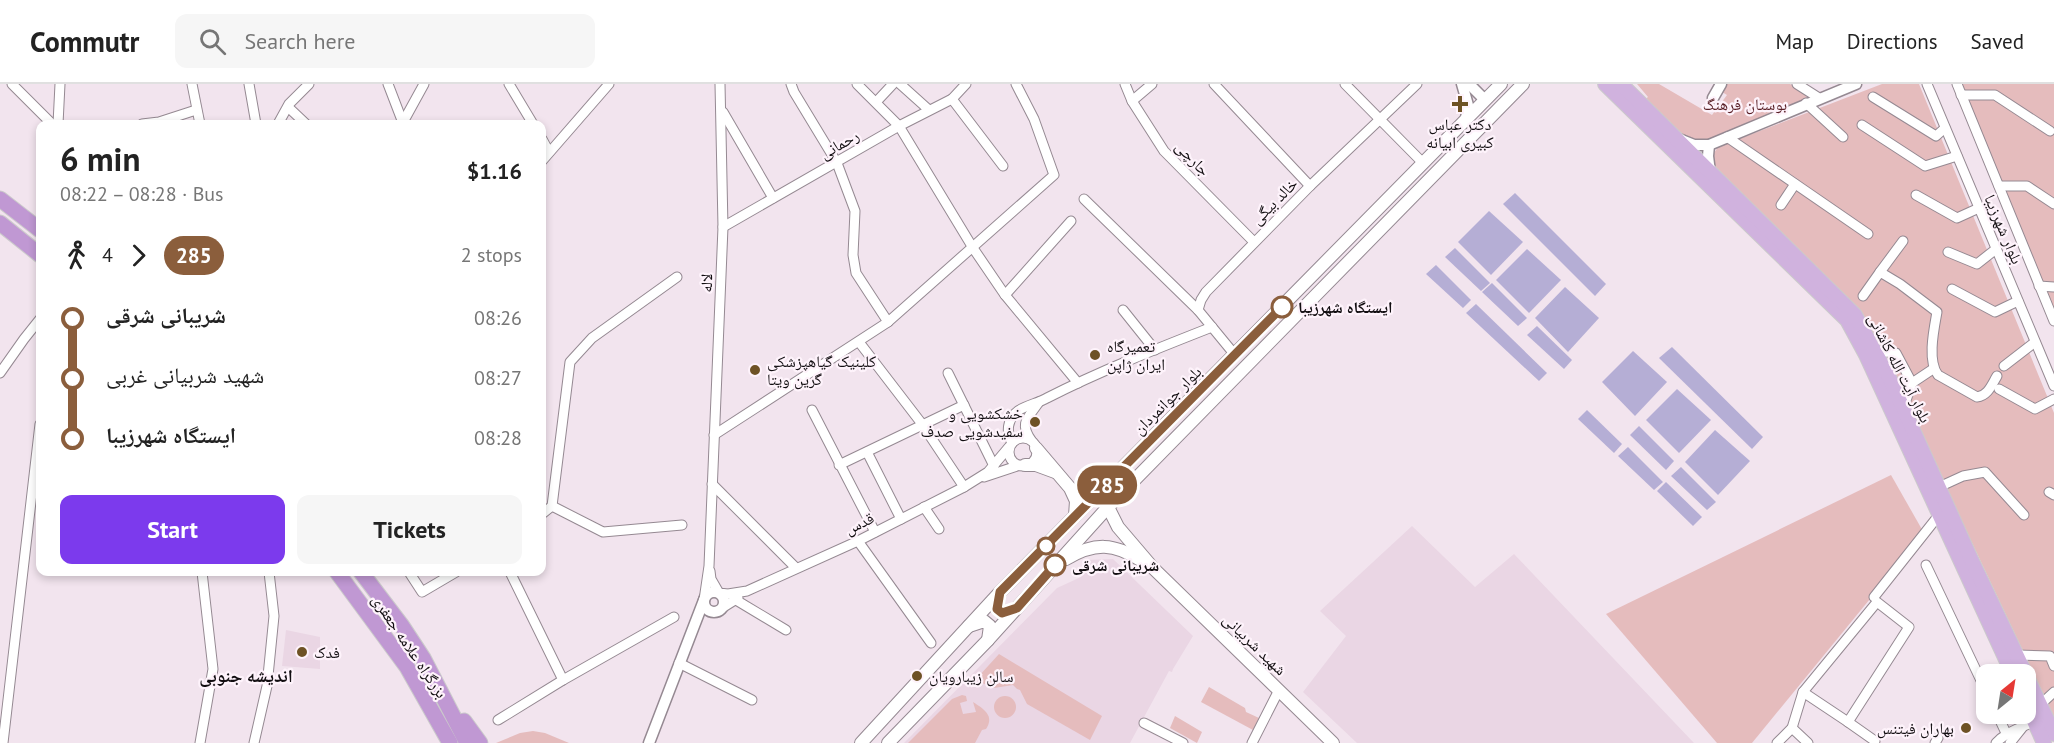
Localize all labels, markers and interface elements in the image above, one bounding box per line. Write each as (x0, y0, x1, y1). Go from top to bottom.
search box (175, 14, 595, 68)
text: Commutr (30, 23, 139, 60)
icon: search (196, 25, 229, 58)
text: Search here (244, 27, 355, 55)
text: Map (1775, 28, 1814, 55)
text: Directions (1847, 28, 1938, 55)
text: Saved (1971, 28, 2024, 55)
park label: بوستان فرهنگ (1703, 94, 1787, 115)
marker: دکتر عباس کبیری ابیانه (1451, 95, 1469, 113)
place label: دکتر عباس کبیری ابیانه (1426, 114, 1494, 153)
street label: رحمانی (816, 125, 863, 164)
street label: جارچی (1171, 136, 1215, 181)
text: 6 min (60, 137, 141, 180)
text: $1.16 (467, 157, 522, 185)
street label: خالد بیگی (1246, 173, 1302, 229)
text: 08:22 – 08:28 · Bus (60, 181, 224, 207)
street label: بلوار شهرزیبا (1980, 191, 2028, 267)
icon: walk (60, 239, 93, 272)
icon: forward (122, 239, 155, 272)
text: 4 (102, 242, 113, 268)
text: 285 (176, 242, 212, 269)
text: 2 stops (461, 242, 522, 268)
street label: لاله (696, 273, 716, 293)
marker: ایستگاه شهرزیبا (1271, 296, 1293, 318)
place label: ایستگاه شهرزیبا (1298, 297, 1393, 317)
text: شریبانی شرقی (106, 301, 226, 329)
text: 08:26 (474, 305, 522, 331)
street label: بلوار آیت الله کاشانی (1863, 310, 1936, 426)
place label: تعمیرگاه ایران ژاپن (1107, 336, 1165, 375)
marker: تعمیرگاه ایران ژاپن (1088, 348, 1102, 362)
place label: کلینیک گیاهپزشکی گرین ویتا (767, 351, 876, 390)
text: شهید شربیانی غربی (106, 361, 264, 389)
street label: بلوار جوانمردان (1129, 362, 1206, 439)
marker: کلینیک گیاهپزشکی گرین ویتا (748, 363, 762, 377)
text: 08:27 (474, 365, 522, 391)
place label: خشکشویی و سفیدشویی صدف (920, 403, 1023, 442)
marker: خشکشویی و سفیدشویی صدف (1028, 415, 1042, 429)
text: ایستگاه شهرزیبا (106, 421, 236, 449)
text: 08:28 (474, 425, 522, 451)
line badge: 285 (1072, 466, 1142, 504)
text: 285 (1089, 472, 1125, 499)
button: Start (60, 495, 285, 564)
button: Tickets (297, 495, 522, 564)
street label: قدس (841, 507, 878, 540)
unlabelled marker (1037, 537, 1055, 555)
marker: شریبانی شرقی (1044, 554, 1066, 576)
place label: شریبانی شرقی (1072, 555, 1159, 575)
street label: بزرگراه علامه جعفری (367, 590, 452, 702)
street label: شهید شربیانی (1218, 609, 1291, 680)
place label: فدک (314, 642, 340, 662)
marker: فدک (295, 645, 309, 659)
district label: اندیشه جنوبی (199, 664, 293, 687)
north arrow (1976, 664, 2036, 724)
map controls (1976, 664, 2036, 724)
place label: سالن زیبارویان (929, 666, 1014, 687)
marker: سالن زیبارویان (910, 669, 924, 683)
place label: بهاران فیتنس (1877, 718, 1954, 739)
marker: بهاران فیتنس (1959, 721, 1973, 735)

